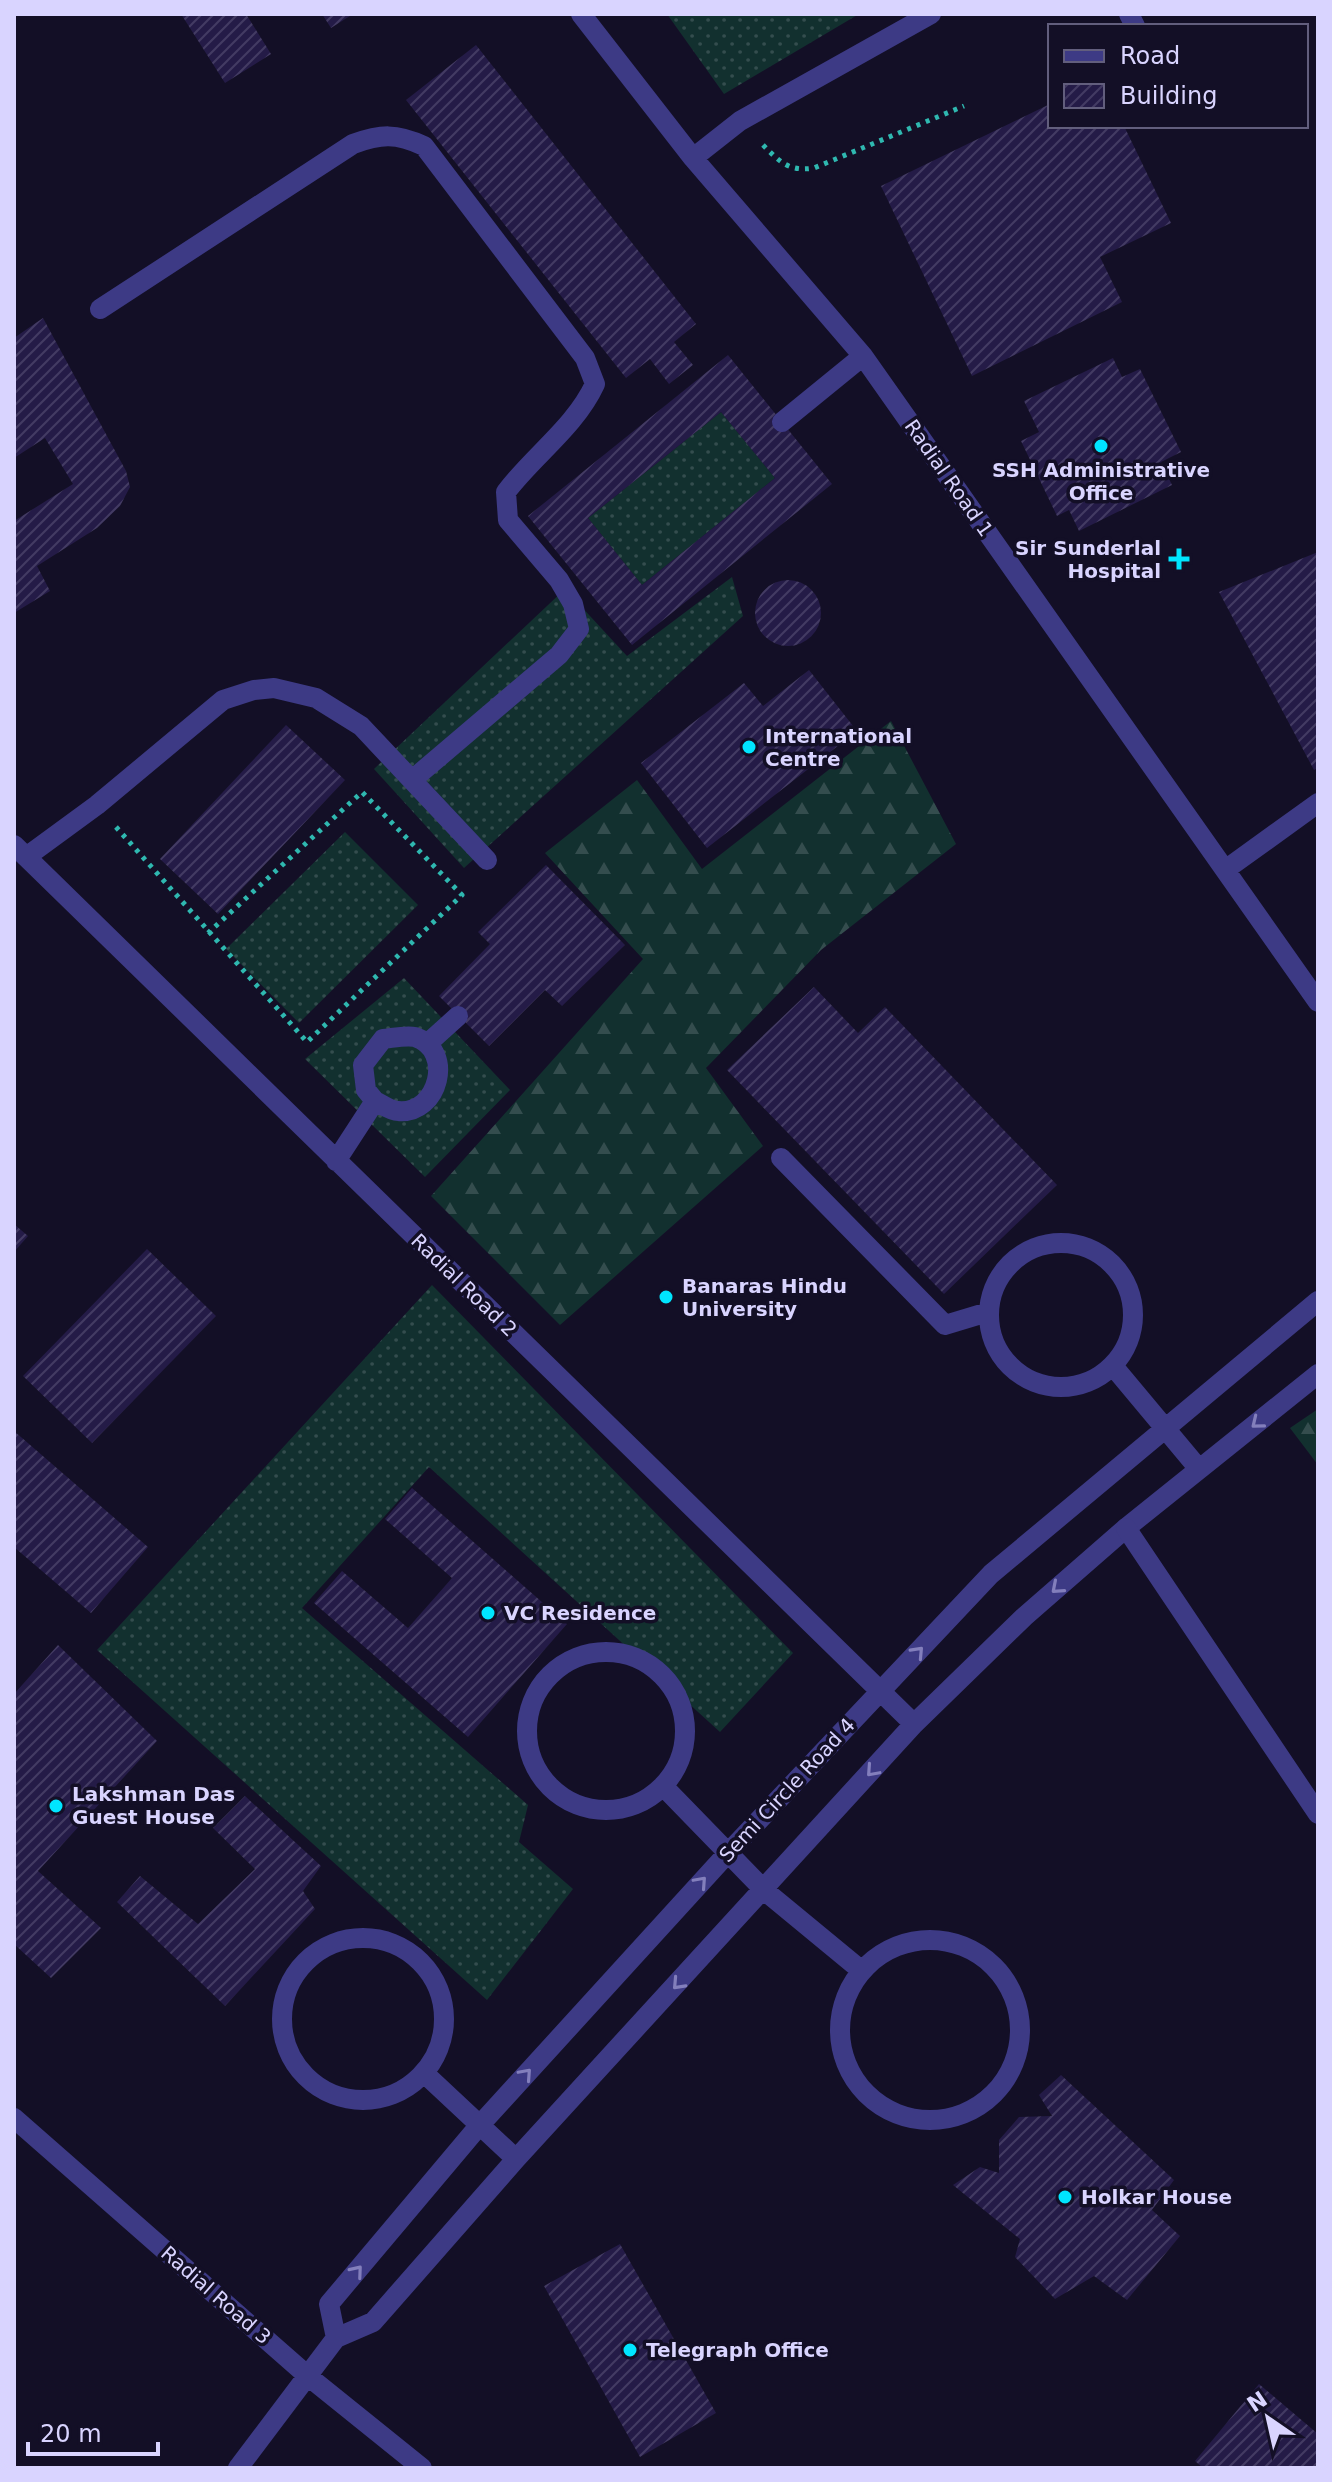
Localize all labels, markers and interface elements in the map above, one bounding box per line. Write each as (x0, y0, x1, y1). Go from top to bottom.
legend (1048, 24, 1308, 128)
text: Road (1120, 42, 1180, 70)
text: Building (1120, 82, 1217, 110)
street label: Radial Road 1 (900, 415, 998, 541)
marker: SSH Administrative Office (1092, 437, 1110, 455)
place label: SSH Administrative Office (992, 458, 1210, 505)
place label: Sir Sunderlal Hospital (1015, 536, 1161, 583)
marker: Sir Sunderlal Hospital (1168, 548, 1190, 570)
place label: International Centre (765, 724, 912, 771)
marker: International Centre (740, 738, 758, 756)
street label: Radial Road 2 (406, 1229, 522, 1341)
place label: Banaras Hindu University (682, 1274, 847, 1321)
marker: Banaras Hindu University (657, 1288, 675, 1306)
one-way arrow (1251, 1413, 1266, 1427)
one-way arrow (1051, 1578, 1066, 1593)
place label: VC Residence (504, 1601, 656, 1625)
marker: VC Residence (479, 1604, 497, 1622)
one-way arrow (909, 1646, 923, 1661)
street label: Semi Circle Road 4 (714, 1713, 860, 1867)
one-way arrow (867, 1761, 881, 1776)
place label: Lakshman Das Guest House (72, 1782, 235, 1829)
marker: Lakshman Das Guest House (47, 1797, 65, 1815)
one-way arrow (692, 1876, 706, 1891)
one-way arrow (673, 1975, 688, 1989)
one-way arrow (516, 2068, 530, 2083)
place label: Holkar House (1081, 2185, 1232, 2209)
marker: Holkar House (1056, 2188, 1074, 2206)
street label: Radial Road 3 (156, 2241, 276, 2349)
one-way arrow (347, 2266, 362, 2280)
place label: Telegraph Office (646, 2338, 829, 2362)
marker: Telegraph Office (621, 2341, 639, 2359)
north arrow (1228, 2378, 1308, 2458)
text: N (1242, 2386, 1272, 2417)
scale bar (28, 2406, 158, 2456)
text: 20 m (40, 2420, 102, 2448)

